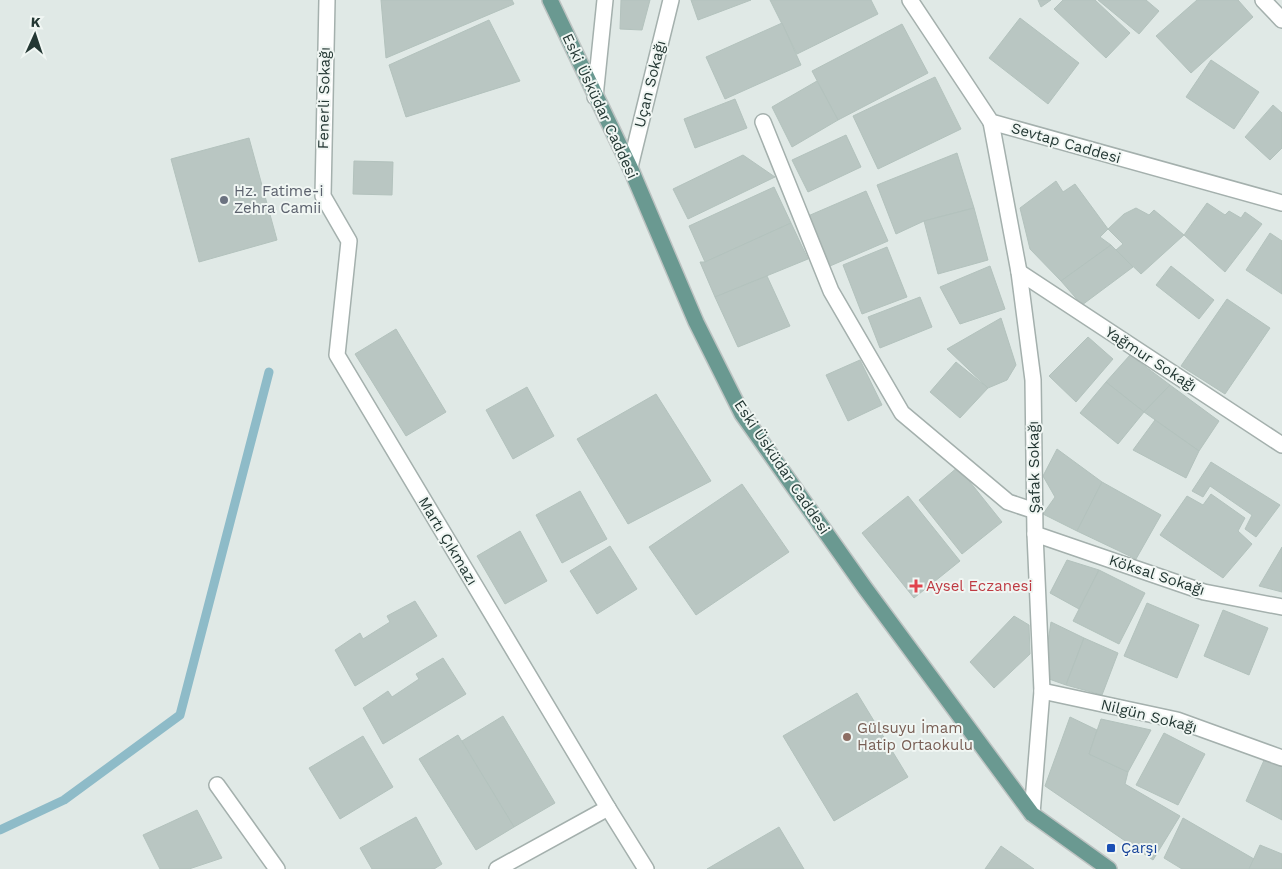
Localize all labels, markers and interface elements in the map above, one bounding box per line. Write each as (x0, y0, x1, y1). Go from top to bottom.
north arrow (10, 10, 60, 60)
text: K (30, 14, 41, 30)
street label: Eski Üsküdar Caddesi (558, 31, 642, 181)
street label: Uçan Sokağı (630, 39, 670, 129)
street label: Fenerli Sokağı (314, 47, 334, 149)
street label: Sevtap Caddesi (1009, 119, 1123, 167)
place label: Hz. Fatime-i Zehra Camii (234, 182, 323, 217)
marker: Hz. Fatime-i Zehra Camii (218, 194, 230, 206)
street label: Yağmur Sokağı (1102, 323, 1200, 395)
street label: Eski Üsküdar Caddesi (730, 396, 834, 538)
street label: Şafak Sokağı (1024, 421, 1044, 513)
street label: Martı Çıkmazı (415, 494, 481, 588)
street label: Köksal Sokağı (1107, 551, 1207, 599)
place label: Aysel Eczanesi (926, 577, 1033, 595)
marker: Aysel Eczanesi (910, 580, 922, 592)
street label: Nilgün Sokağı (1099, 695, 1199, 737)
place label: Gülsuyu İmam Hatip Ortaokulu (857, 719, 973, 754)
marker: Gülsuyu İmam Hatip Ortaokulu (841, 731, 853, 743)
place label: Çarşı (1121, 839, 1157, 857)
marker: Çarşı (1105, 842, 1117, 854)

